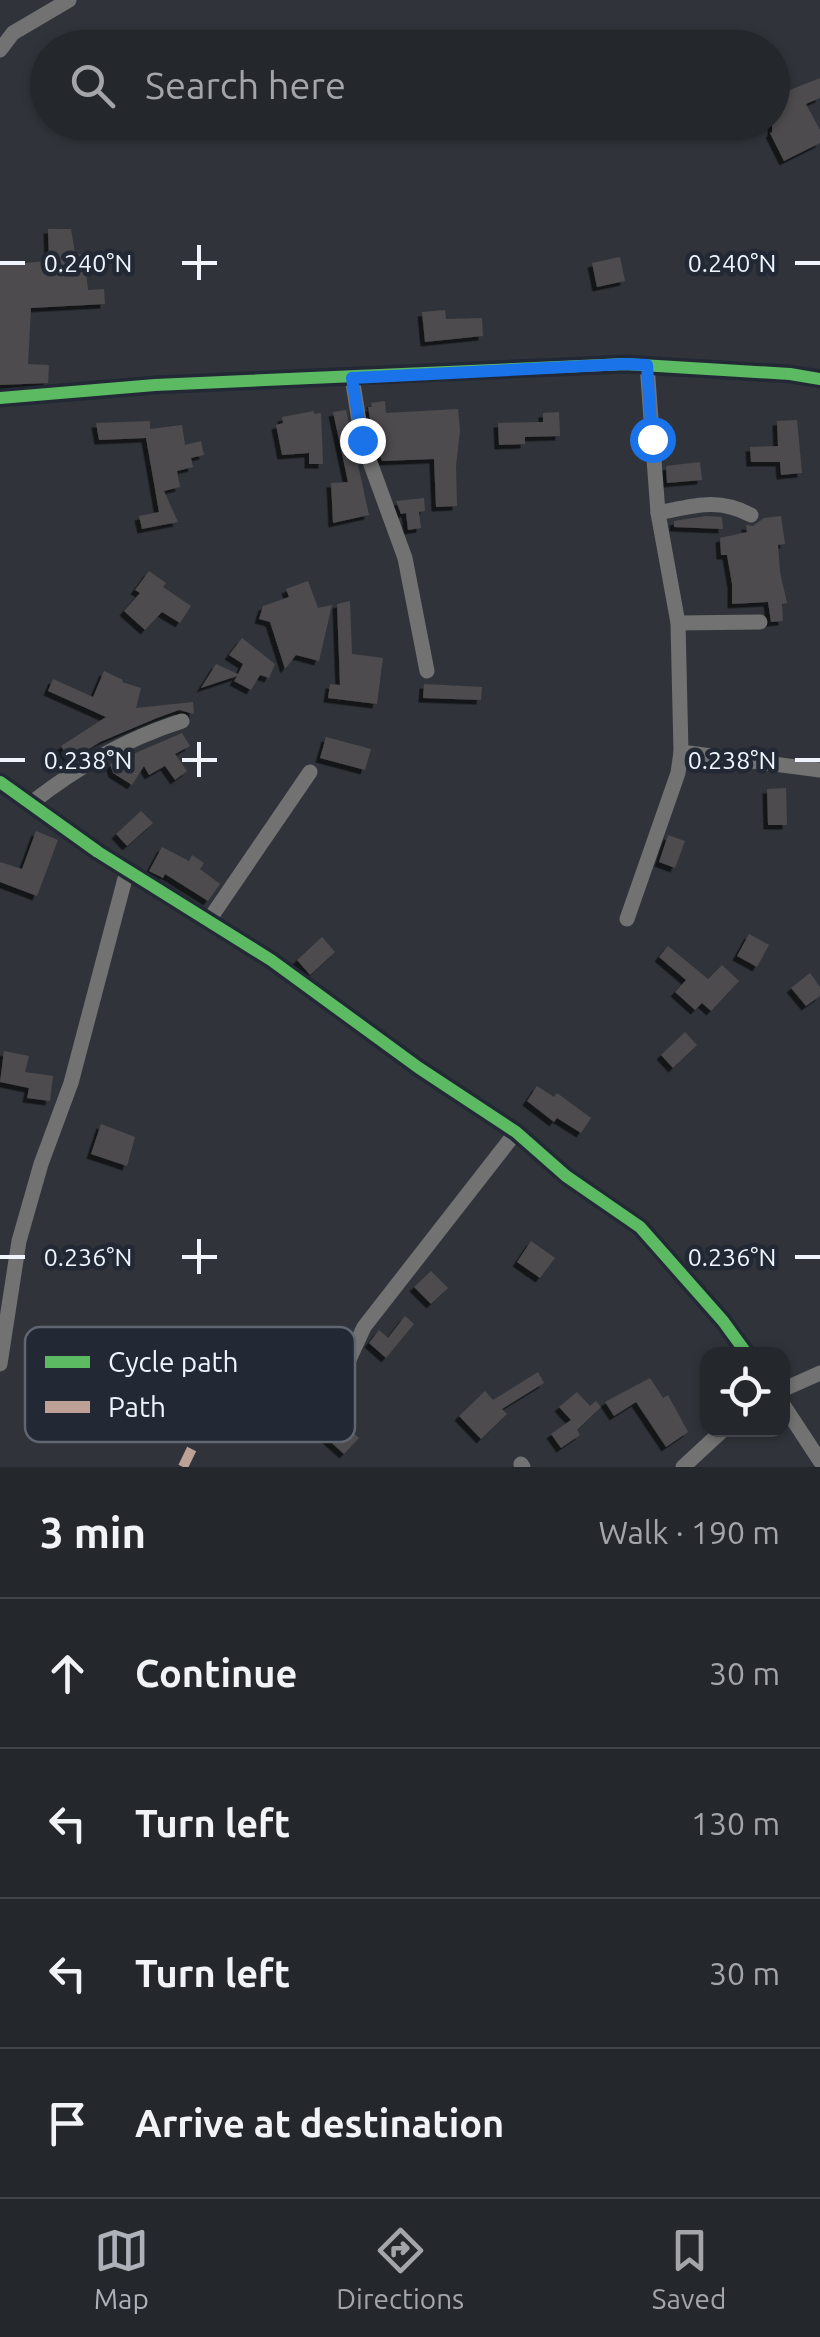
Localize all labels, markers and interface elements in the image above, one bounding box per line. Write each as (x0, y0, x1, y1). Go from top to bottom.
search box (30, 30, 790, 140)
icon: search (65, 58, 120, 113)
text: Search here (145, 64, 346, 106)
text: 0.240°N (44, 249, 132, 277)
text: 0.240°N (688, 249, 776, 277)
route start (630, 417, 676, 463)
route end (340, 418, 386, 464)
text: 0.238°N (44, 746, 132, 774)
text: 0.238°N (688, 746, 776, 774)
text: 0.236°N (44, 1243, 132, 1271)
text: 0.236°N (688, 1243, 776, 1271)
legend (25, 1327, 355, 1442)
text: Cycle path (108, 1346, 239, 1377)
map controls (700, 1347, 790, 1437)
button: locate (700, 1347, 790, 1437)
text: Path (108, 1391, 166, 1422)
text: 3 min (40, 1509, 146, 1556)
text: Walk · 190 m (598, 1514, 780, 1550)
icon: ahead (40, 1646, 95, 1701)
text: Continue (135, 1652, 297, 1694)
text: 30 m (709, 1655, 780, 1691)
icon: left (40, 1796, 95, 1851)
text: Turn left (135, 1802, 290, 1844)
text: 130 m (691, 1805, 780, 1841)
icon: left (40, 1946, 95, 2001)
text: Turn left (135, 1952, 290, 1994)
text: 30 m (709, 1955, 780, 1991)
icon: arrive (40, 2096, 95, 2151)
text: Arrive at destination (135, 2102, 504, 2144)
tab: Map (94, 2223, 149, 2314)
tab: Directions (336, 2223, 464, 2314)
tab: Saved (652, 2223, 726, 2314)

